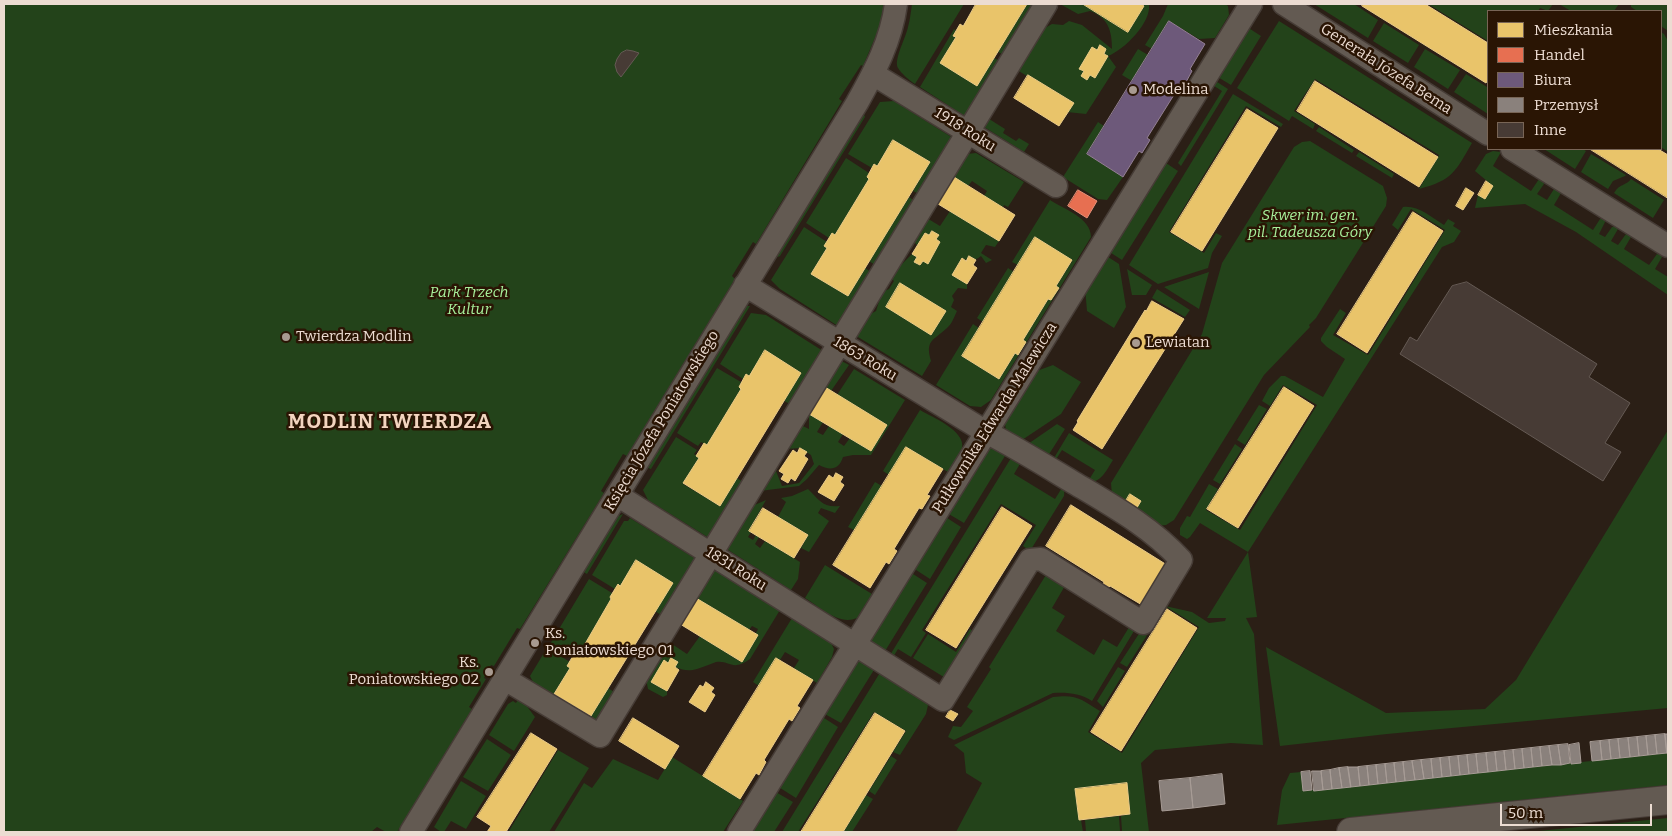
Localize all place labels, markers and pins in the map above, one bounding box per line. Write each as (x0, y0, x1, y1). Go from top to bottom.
place label: Modelina (1143, 81, 1208, 99)
marker: Modelina (1127, 84, 1139, 96)
place label: Twierdza Modlin (296, 328, 412, 346)
marker: Twierdza Modlin (280, 331, 292, 343)
place label: Lewiatan (1146, 334, 1209, 352)
marker: Lewiatan (1130, 337, 1142, 349)
place label: Ks. Poniatowskiego 01 (545, 625, 673, 660)
marker: Ks. Poniatowskiego 01 (529, 637, 541, 649)
place label: Ks. Poniatowskiego 02 (349, 654, 479, 689)
marker: Ks. Poniatowskiego 02 (483, 666, 495, 678)

